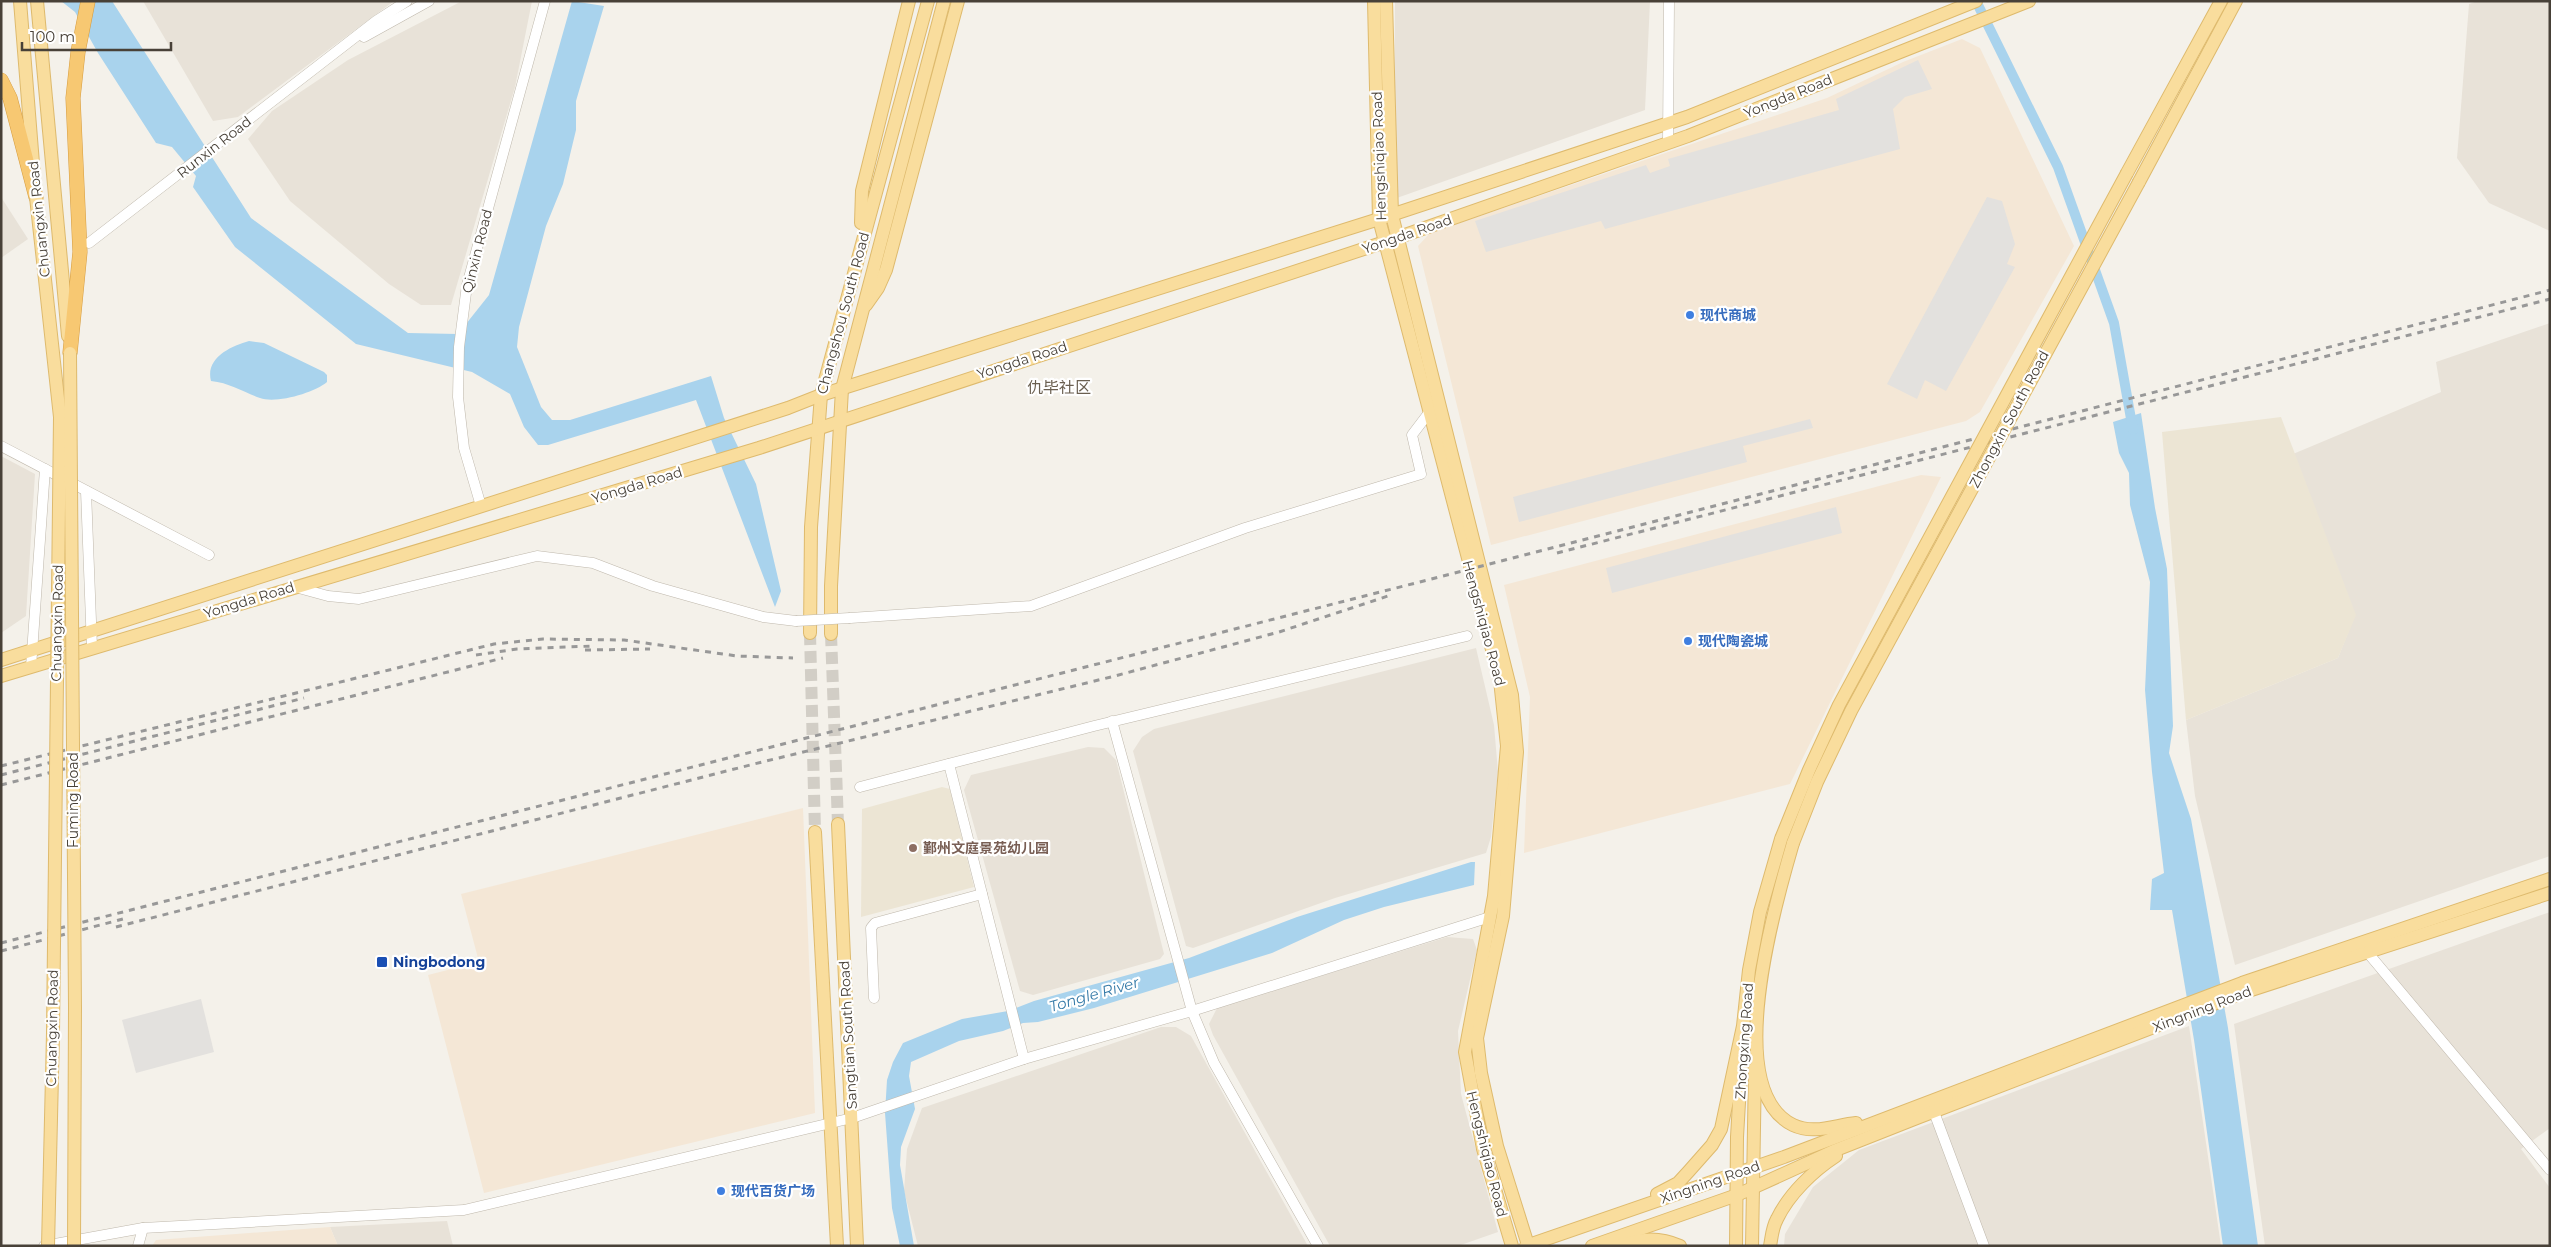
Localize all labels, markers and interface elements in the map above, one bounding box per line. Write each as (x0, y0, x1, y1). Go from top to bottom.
scale bar (22, 20, 171, 52)
text: 100 m (30, 27, 75, 46)
street label: Yongda Road (1741, 70, 1835, 122)
street label: Hengshiqiao Road (1368, 91, 1390, 221)
street label: Runxin Road (173, 112, 255, 182)
street label: Chuangxin Road (24, 160, 54, 278)
street label: Qinxin Road (458, 207, 496, 295)
street label: Yongda Road (1360, 210, 1454, 258)
street label: Changshou South Road (813, 230, 873, 396)
place label: 现代商城 (1700, 306, 1756, 324)
marker: 现代商城 (1684, 309, 1696, 321)
street label: Yongda Road (975, 337, 1069, 383)
street label: Zhongxin South Road (1965, 347, 2053, 491)
district label: 仇毕社区 (1027, 378, 1091, 397)
street label: Yongda Road (589, 463, 685, 507)
street label: Hengshiqiao Road (1459, 558, 1509, 688)
street label: Chuangxin Road (47, 564, 67, 682)
street label: Yongda Road (201, 578, 297, 622)
place label: 现代陶瓷城 (1698, 632, 1768, 650)
marker: 现代陶瓷城 (1682, 635, 1694, 647)
street label: Fuming Road (64, 752, 82, 848)
place label: 鄞州文庭景苑幼儿园 (923, 839, 1049, 857)
marker: 鄞州文庭景苑幼儿园 (907, 842, 919, 854)
place label: Ningbodong (393, 953, 485, 971)
marker: Ningbodong (375, 955, 389, 969)
street label: Sangtian South Road (835, 960, 861, 1110)
street label: Chuangxin Road (42, 969, 62, 1087)
water label: Tongle River (1047, 972, 1142, 1016)
street label: Zhongxing Road (1731, 982, 1757, 1100)
street label: Xingning Road (2150, 982, 2254, 1036)
street label: Hengshiqiao Road (1463, 1089, 1511, 1219)
street label: Xingning Road (1658, 1156, 1762, 1208)
place label: 现代百货广场 (731, 1182, 815, 1200)
marker: 现代百货广场 (715, 1185, 727, 1197)

